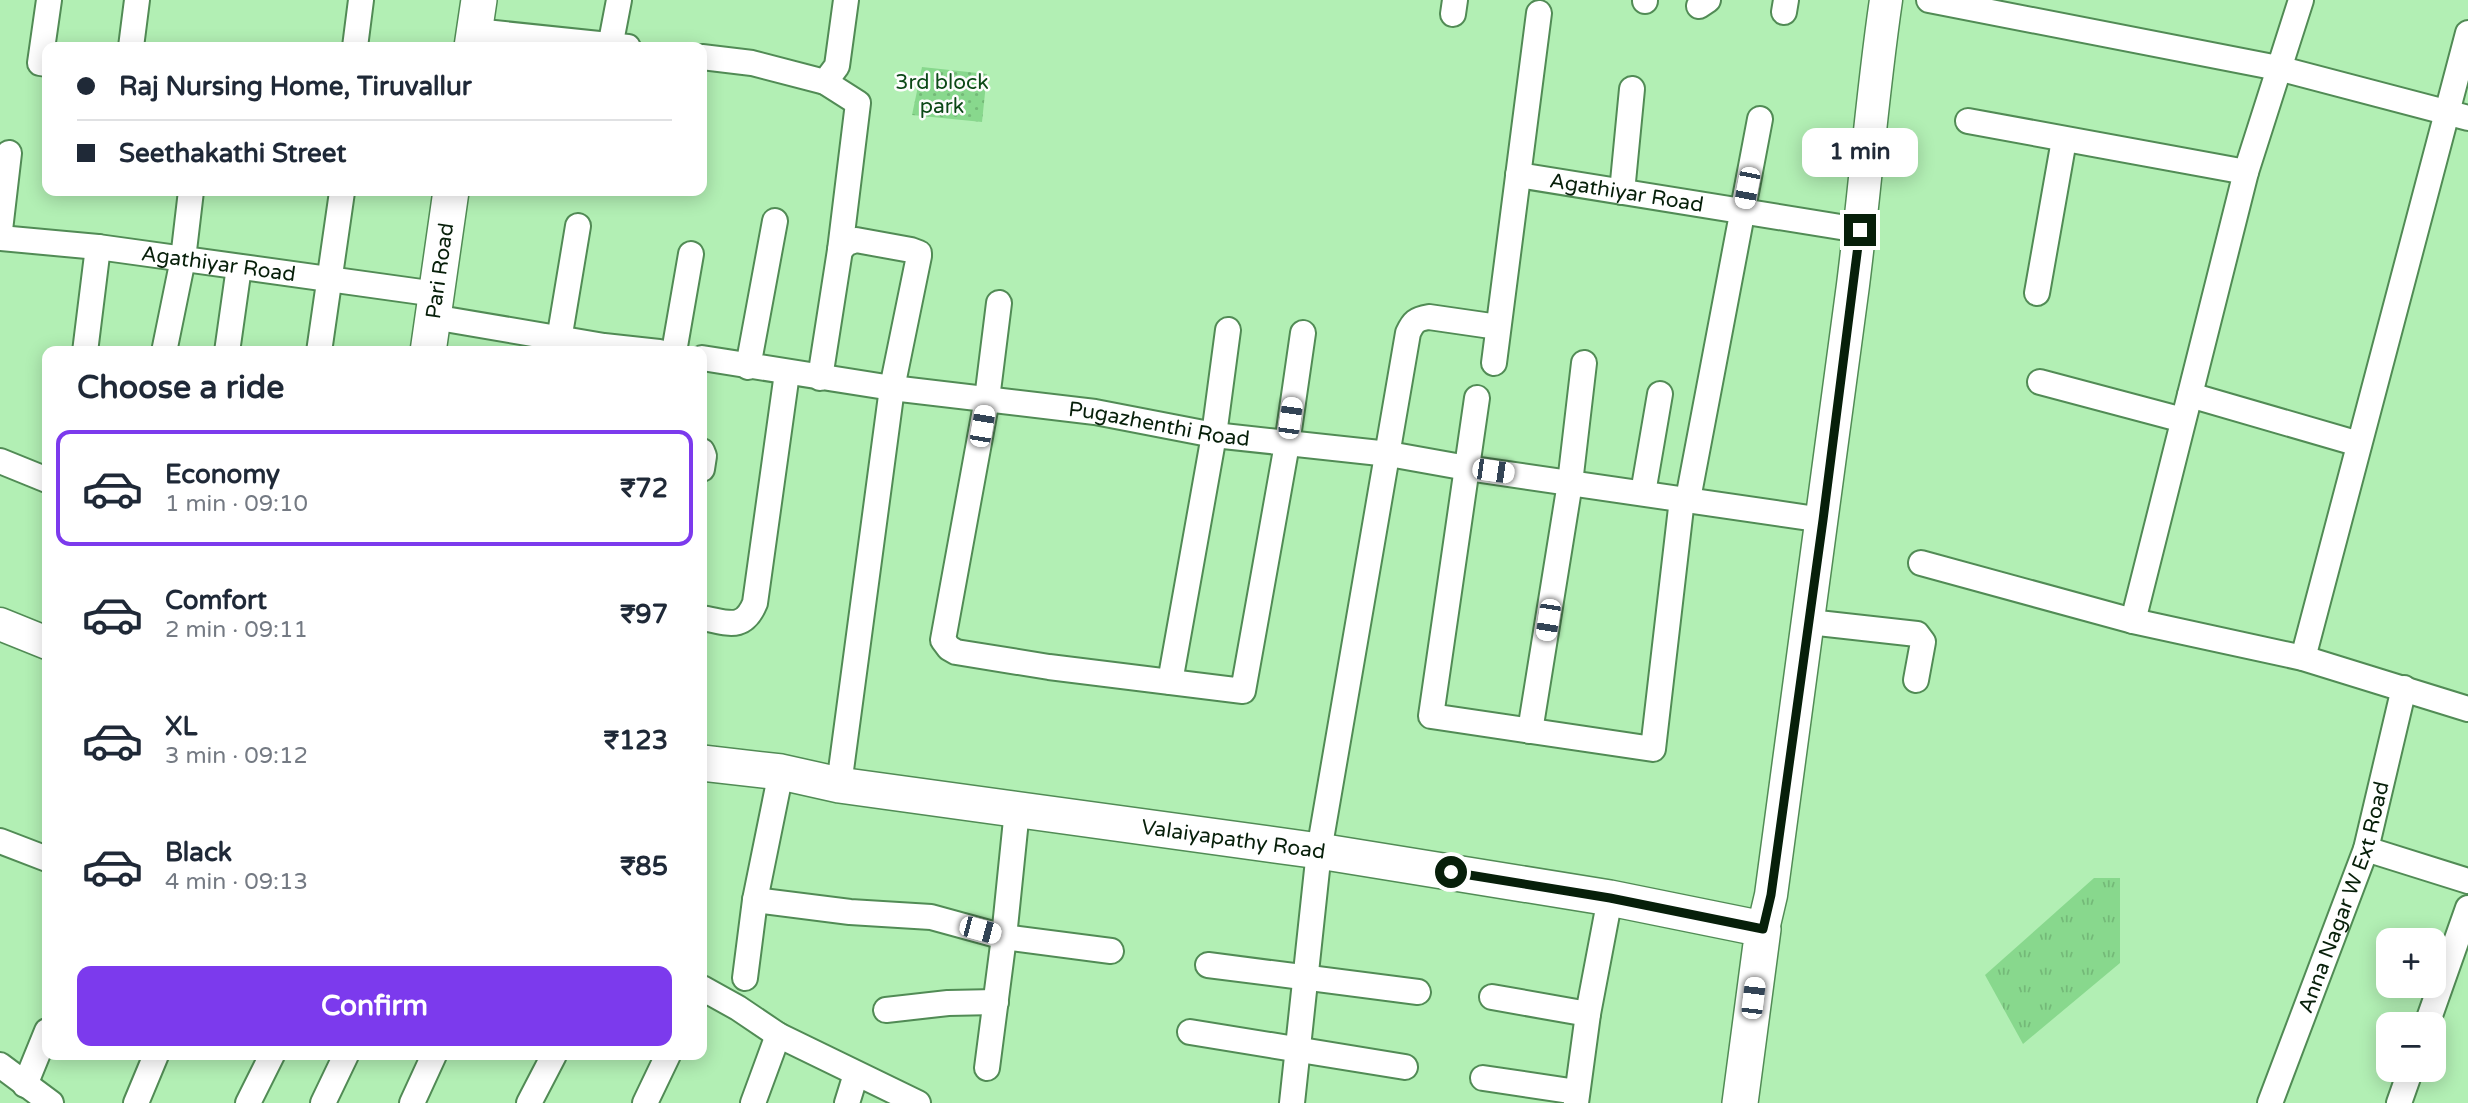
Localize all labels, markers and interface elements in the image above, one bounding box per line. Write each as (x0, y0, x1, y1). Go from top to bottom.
park label: 3rd block park (895, 70, 989, 119)
text: Raj Nursing Home, Tiruvallur (119, 71, 472, 102)
callout: 1 min (1802, 128, 1918, 177)
text: Seethakathi Street (119, 138, 346, 169)
text: 1 min (1829, 138, 1891, 166)
car (1733, 165, 1762, 211)
street label: Agathiyar Road (1548, 168, 1705, 217)
route end (1844, 214, 1876, 246)
street label: Pari Road (420, 221, 459, 321)
street label: Agathiyar Road (140, 241, 297, 287)
text: Choose a ride (77, 369, 284, 407)
street label: Pugazhenthi Road (1067, 396, 1251, 451)
car (1277, 396, 1304, 440)
car (969, 403, 996, 449)
icon: car (81, 457, 144, 520)
car (1471, 458, 1516, 484)
text: Economy (165, 459, 280, 490)
text: ₹72 (620, 473, 668, 504)
text: 1 min · 09:10 (165, 490, 308, 518)
icon: car (81, 583, 144, 646)
text: Comfort (165, 585, 267, 616)
car (1535, 598, 1562, 642)
text: ₹97 (620, 599, 668, 630)
text: 2 min · 09:11 (165, 616, 308, 644)
icon: car (81, 709, 144, 772)
text: XL (165, 711, 197, 742)
text: ₹123 (604, 725, 668, 756)
text: 3 min · 09:12 (165, 742, 308, 770)
street label: Anna Nagar W Ext Road (2293, 779, 2394, 1016)
street label: Valaiyapathy Road (1140, 814, 1327, 864)
icon: car (81, 835, 144, 898)
text: Black (165, 837, 232, 868)
text: ₹85 (620, 851, 668, 882)
route start (1435, 856, 1467, 888)
text: 4 min · 09:13 (165, 868, 308, 896)
car (957, 914, 1004, 946)
map controls (2376, 928, 2446, 1082)
button: + (2376, 928, 2446, 998)
button: Confirm (77, 966, 672, 1046)
car (1741, 976, 1766, 1020)
button: − (2376, 1012, 2446, 1082)

